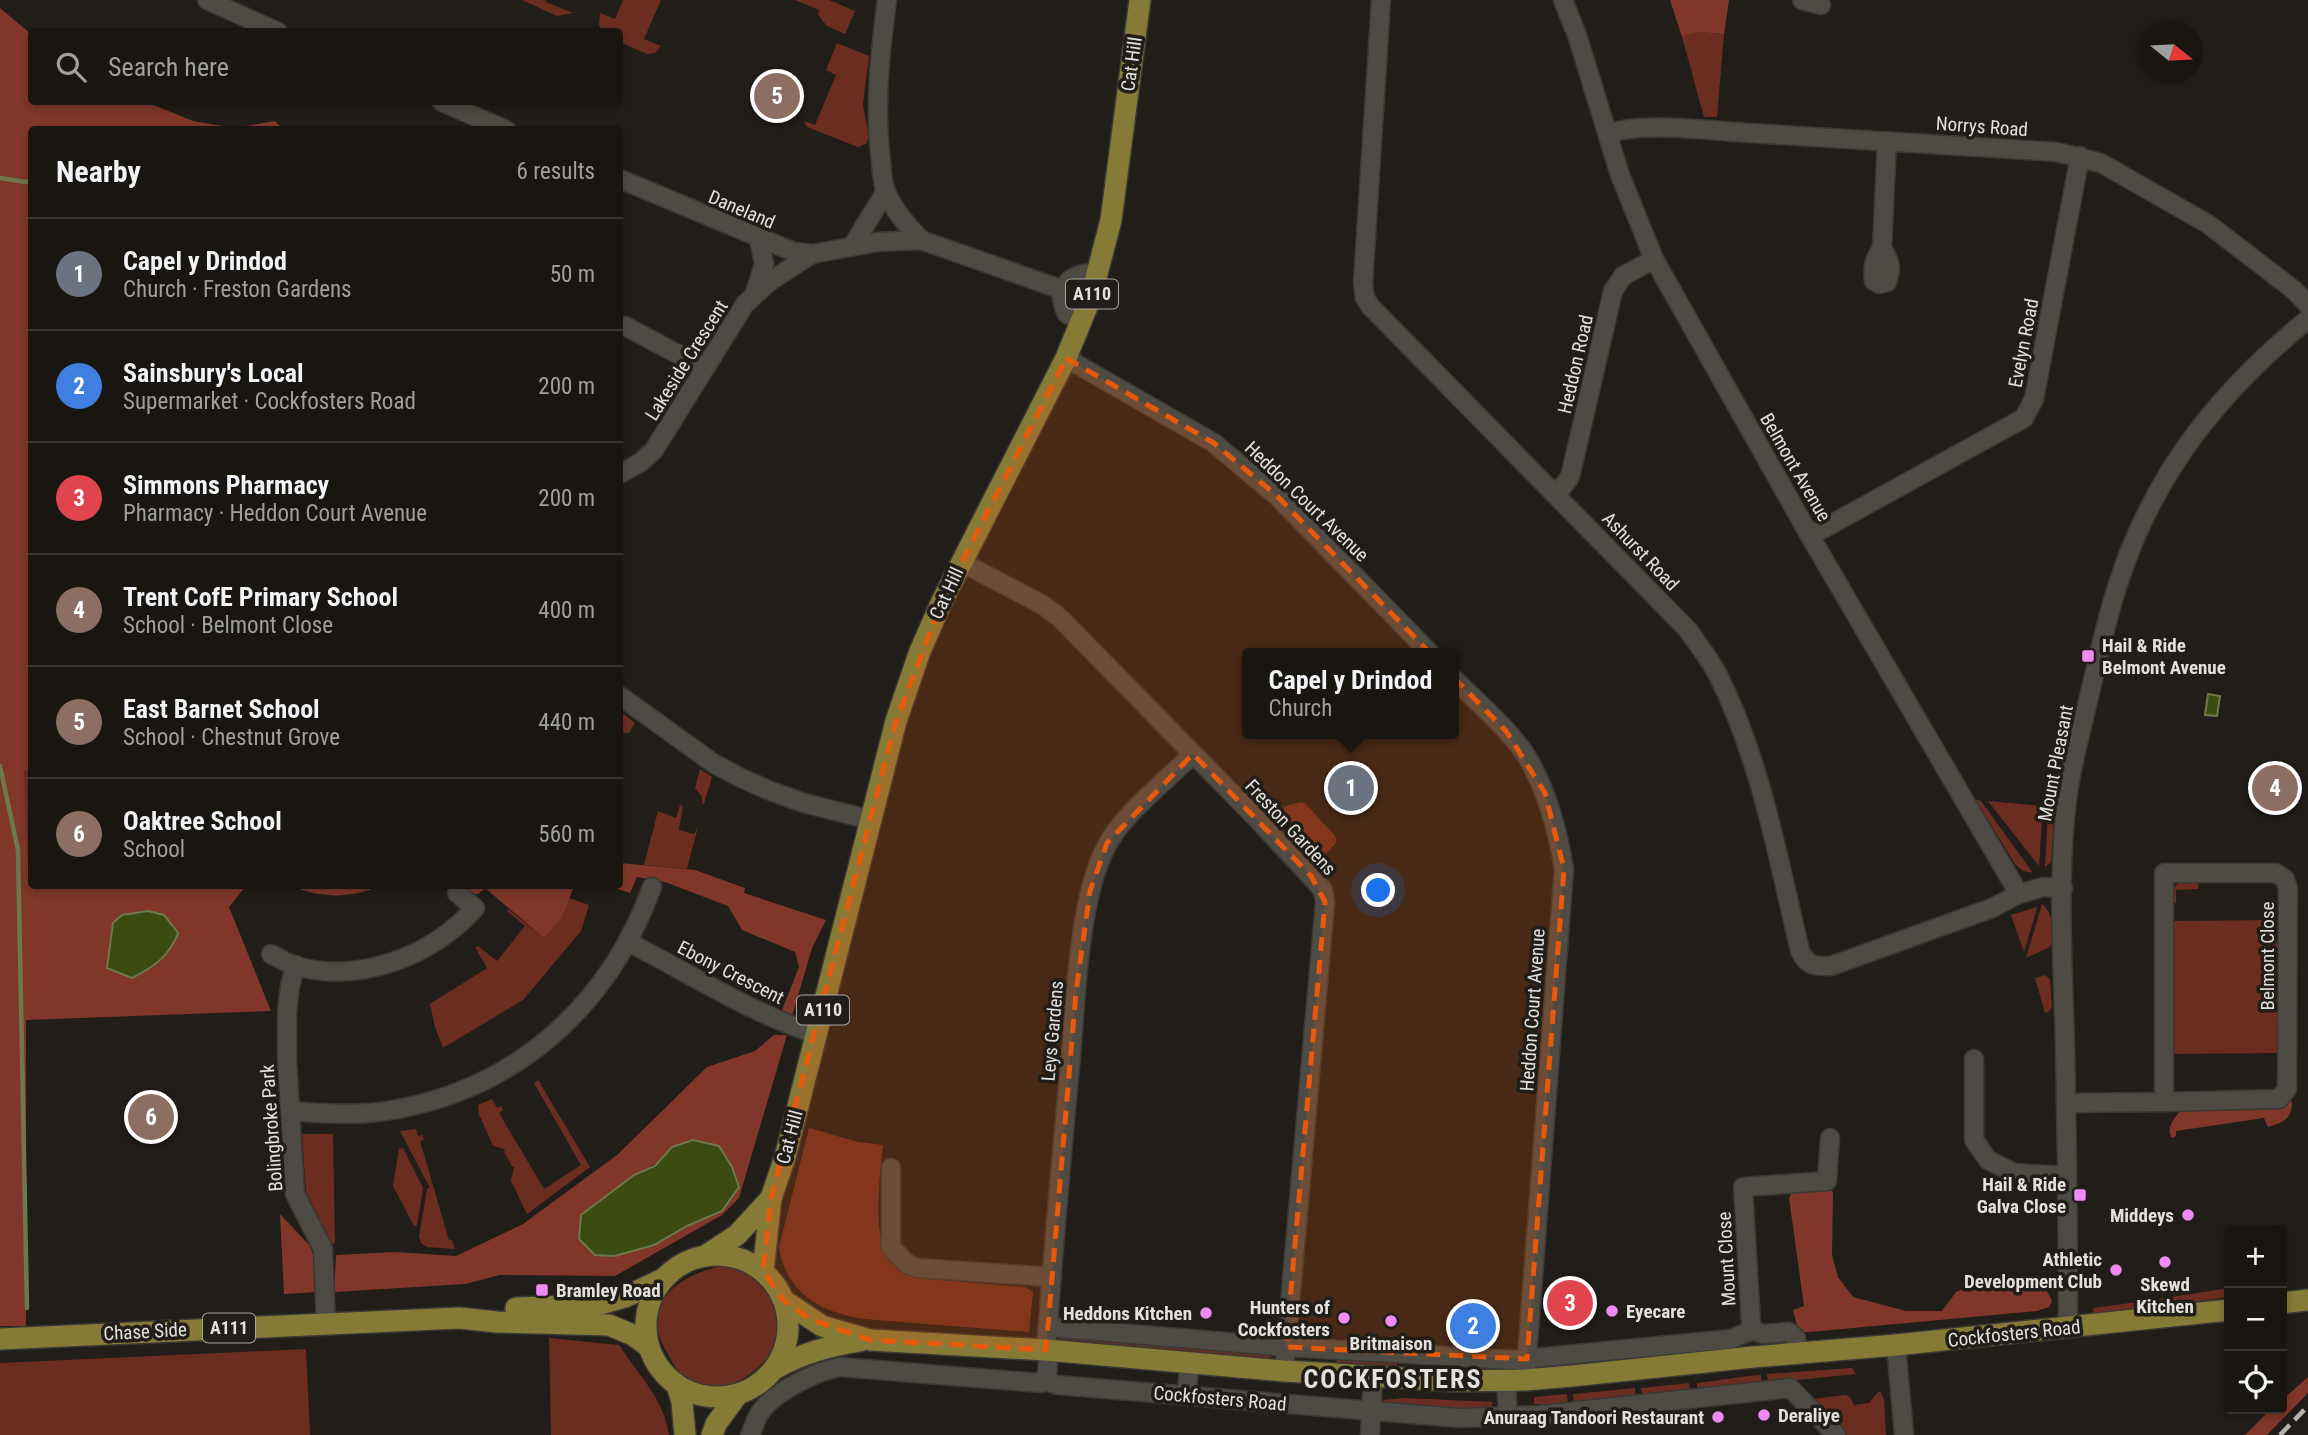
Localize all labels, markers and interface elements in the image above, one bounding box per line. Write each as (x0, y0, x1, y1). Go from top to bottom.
north arrow (2140, 21, 2203, 84)
search box (28, 28, 623, 105)
street label: Cat Hill (1116, 35, 1147, 93)
icon: search (52, 48, 90, 86)
text: Search here (108, 52, 229, 82)
pin: 5 (754, 70, 800, 122)
street label: Norrys Road (1935, 112, 2029, 141)
text: Nearby (56, 154, 141, 189)
text: 6 results (517, 158, 595, 185)
street label: Daneland (705, 185, 779, 234)
text: Capel y Drindod (123, 246, 287, 276)
text: 1 (73, 261, 85, 288)
text: 50 m (550, 261, 595, 288)
text: Church · Freston Gardens (123, 276, 352, 303)
road number: A110 (1066, 280, 1118, 308)
street label: Lakeside Crescent (640, 296, 733, 425)
street label: Evelyn Road (2004, 297, 2043, 390)
street label: Heddon Road (1553, 312, 1598, 416)
text: Sainsbury's Local (123, 358, 304, 388)
text: 2 (73, 373, 85, 400)
text: 200 m (538, 373, 595, 400)
text: Supermarket · Cockfosters Road (123, 388, 416, 415)
street label: Belmont Avenue (1755, 409, 1836, 526)
street label: Heddon Court Avenue (1240, 436, 1373, 566)
text: Simmons Pharmacy (123, 470, 329, 500)
text: 3 (73, 485, 85, 512)
text: 200 m (538, 485, 595, 512)
text: Pharmacy · Heddon Court Avenue (123, 500, 427, 527)
street label: Ashurst Road (1597, 507, 1684, 596)
street label: Cat Hill (924, 564, 968, 623)
text: Trent CofE Primary School (123, 582, 398, 612)
text: 4 (73, 597, 85, 624)
text: 400 m (538, 597, 595, 624)
text: School · Belmont Close (123, 612, 333, 639)
place label: Hail & Ride Belmont Avenue (2102, 634, 2226, 679)
popup (1242, 648, 1459, 739)
marker: Hail & Ride Belmont Avenue (2080, 648, 2096, 664)
text: Capel y Drindod (1269, 665, 1432, 695)
text: East Barnet School (123, 694, 320, 724)
text: Church (1269, 695, 1332, 722)
street label: Mount Pleasant (2033, 703, 2078, 823)
text: 5 (73, 709, 85, 736)
text: 440 m (538, 709, 595, 736)
text: School · Chestnut Grove (123, 724, 340, 751)
pin: 1 (1328, 762, 1374, 814)
pin: 4 (2252, 762, 2298, 814)
street label: Freston Gardens (1240, 775, 1341, 880)
text: Oaktree School (123, 806, 282, 836)
text: 6 (73, 821, 85, 848)
text: 560 m (538, 821, 595, 848)
text: School (123, 836, 185, 863)
your location (1361, 873, 1395, 907)
street label: Belmont Close (2256, 901, 2279, 1010)
street label: Heddon Court Avenue (1515, 928, 1550, 1092)
street label: Ebony Crescent (674, 936, 788, 1009)
street label: Leys Gardens (1037, 980, 1068, 1082)
road number: A110 (797, 995, 849, 1024)
street label: Bolingbroke Park (256, 1063, 287, 1192)
pin: 6 (128, 1091, 174, 1143)
street label: Cat Hill (771, 1108, 808, 1167)
place label: Hail & Ride Galva Close (1977, 1173, 2066, 1218)
marker: Hail & Ride Galva Close (2072, 1187, 2088, 1203)
place label: Middeys (2110, 1204, 2174, 1227)
marker: Middeys (2180, 1207, 2196, 1223)
street label: Mount Close (1713, 1211, 1740, 1307)
map controls (2224, 1225, 2287, 1414)
button: + (2224, 1225, 2287, 1288)
place label: Athletic Development Club (1964, 1248, 2102, 1293)
marker: Skewd Kitchen (2157, 1254, 2173, 1270)
marker: Athletic Development Club (2108, 1262, 2124, 1278)
place label: Skewd Kitchen (2136, 1273, 2194, 1318)
pin: 3 (1547, 1277, 1593, 1329)
place label: Bramley Road (556, 1279, 661, 1302)
marker: Bramley Road (534, 1282, 550, 1298)
button: − (2224, 1288, 2287, 1351)
place label: Hunters of Cockfosters (1238, 1296, 1331, 1341)
pin: 2 (1450, 1300, 1496, 1352)
place label: Eyecare (1626, 1300, 1685, 1323)
place label: Heddons Kitchen (1063, 1302, 1192, 1325)
marker: Eyecare (1604, 1303, 1620, 1319)
marker: Heddons Kitchen (1198, 1305, 1214, 1321)
marker: Hunters of Cockfosters (1336, 1310, 1352, 1326)
marker: Britmaison (1383, 1313, 1399, 1329)
road number: A111 (203, 1314, 255, 1343)
street label: Cockfosters Road (1947, 1315, 2082, 1352)
street label: Chase Side (103, 1318, 187, 1345)
place label: Britmaison (1350, 1332, 1432, 1355)
button: locate (2224, 1351, 2287, 1414)
district label: COCKFOSTERS (1303, 1364, 1483, 1394)
street label: Cockfosters Road (1153, 1381, 1287, 1416)
place label: Deraliye (1778, 1404, 1840, 1427)
place label: Anuraag Tandoori Restaurant (1484, 1406, 1704, 1429)
marker: Deraliye (1756, 1407, 1772, 1423)
marker: Anuraag Tandoori Restaurant (1710, 1409, 1726, 1425)

